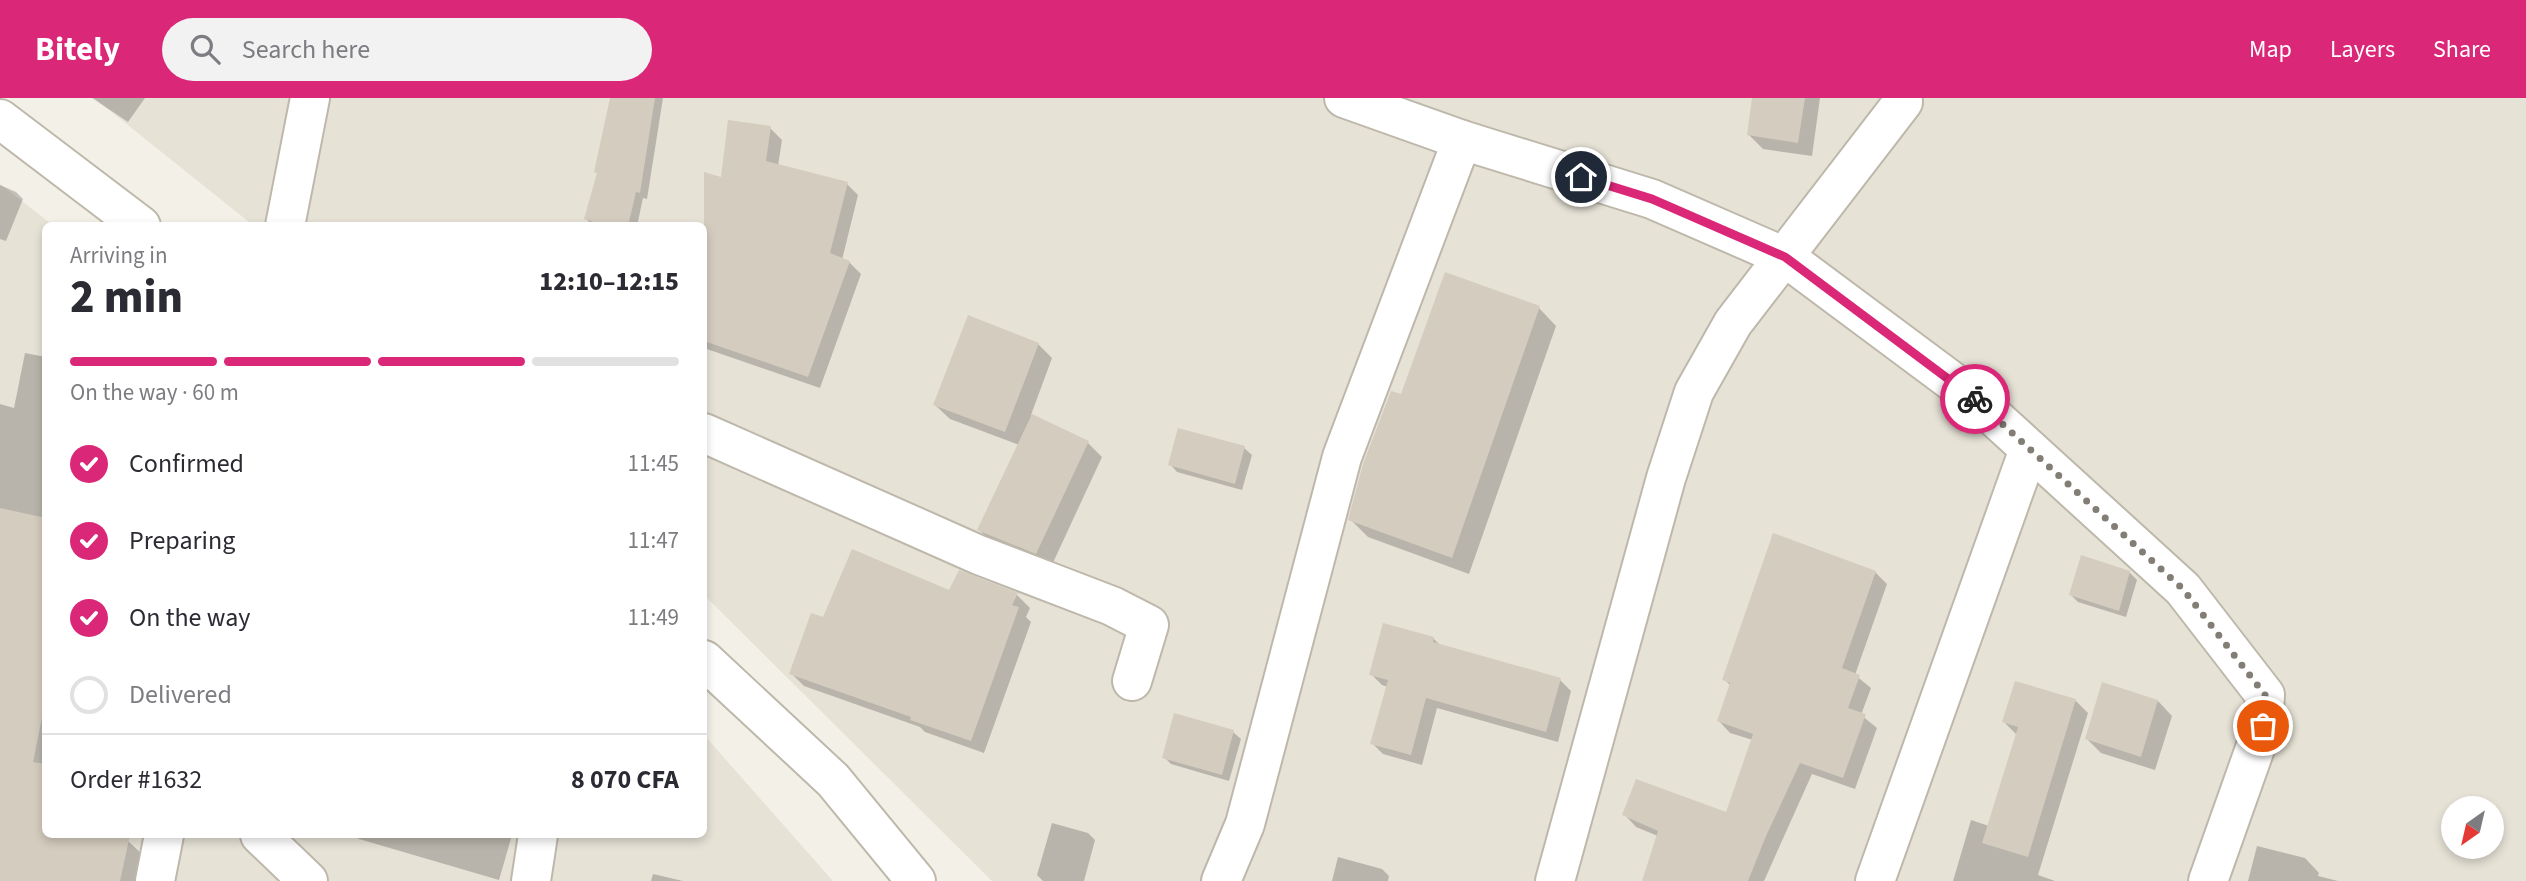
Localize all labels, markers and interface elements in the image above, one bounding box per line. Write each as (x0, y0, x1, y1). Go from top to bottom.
search box (162, 18, 652, 81)
text: Bitely (35, 26, 120, 73)
icon: search (186, 30, 224, 68)
text: Search here (242, 31, 370, 68)
text: Map (2249, 32, 2292, 67)
text: Layers (2330, 32, 2395, 67)
text: Share (2433, 32, 2491, 67)
pin (1551, 147, 1611, 207)
icon: home (1562, 158, 1600, 196)
text: Arriving in (70, 239, 168, 272)
text: 12:10–12:15 (539, 263, 679, 300)
text: 2 min (70, 265, 183, 330)
courier (1940, 364, 2010, 434)
text: On the way · 60 m (70, 376, 239, 409)
icon: bike (1956, 380, 1994, 418)
icon: check (70, 445, 108, 483)
text: Confirmed (129, 445, 244, 482)
text: 11:45 (628, 447, 679, 480)
icon: check (70, 522, 108, 560)
text: Preparing (129, 522, 235, 559)
text: 11:47 (628, 524, 679, 557)
icon: check (70, 599, 108, 637)
text: On the way (129, 599, 250, 636)
text: 11:49 (628, 601, 679, 634)
text: Delivered (129, 676, 232, 713)
pin (2233, 696, 2293, 756)
icon: bag (2244, 707, 2282, 745)
text: Order #1632 (70, 761, 202, 798)
text: 8 070 CFA (571, 761, 679, 798)
north arrow (2441, 796, 2504, 859)
map controls (2441, 796, 2504, 859)

